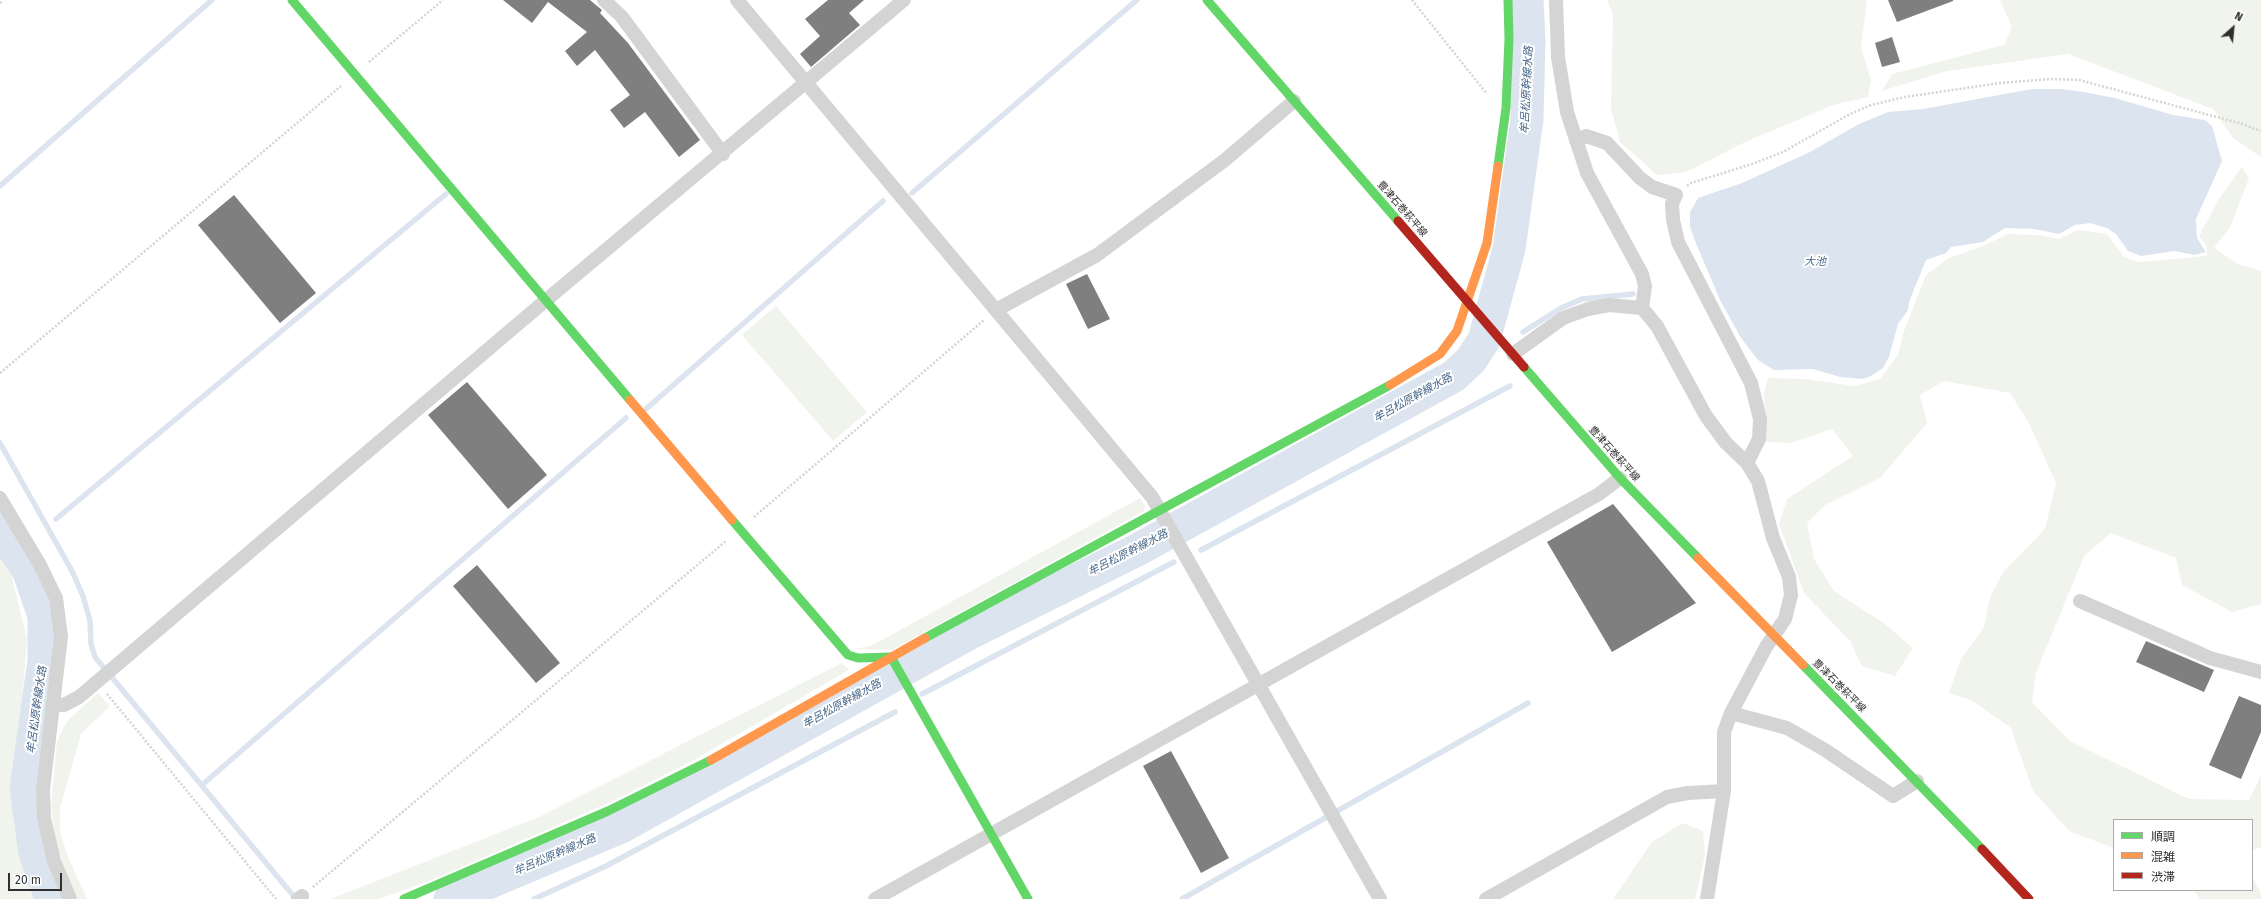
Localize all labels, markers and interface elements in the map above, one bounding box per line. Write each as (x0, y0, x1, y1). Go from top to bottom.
north arrow (2213, 8, 2253, 48)
text: N (2232, 9, 2245, 24)
water label: 牟呂松原幹線水路 (1518, 46, 1536, 134)
street label: 豊津石巻萩平線 (1375, 179, 1429, 239)
water label: 大池 (1804, 255, 1826, 269)
water label: 牟呂松原幹線水路 (1371, 371, 1455, 425)
street label: 豊津石巻萩平線 (1586, 424, 1642, 484)
water label: 牟呂松原幹線水路 (1086, 527, 1170, 579)
street label: 豊津石巻萩平線 (1810, 657, 1868, 715)
water label: 牟呂松原幹線水路 (24, 666, 50, 754)
water label: 牟呂松原幹線水路 (800, 677, 884, 731)
legend (2113, 819, 2253, 891)
text: 順調 (2151, 830, 2175, 844)
water label: 牟呂松原幹線水路 (512, 832, 598, 878)
text: 混雑 (2151, 850, 2175, 864)
scale bar (10, 865, 64, 891)
text: 渋滞 (2151, 870, 2175, 884)
text: 20 m (15, 873, 41, 887)

